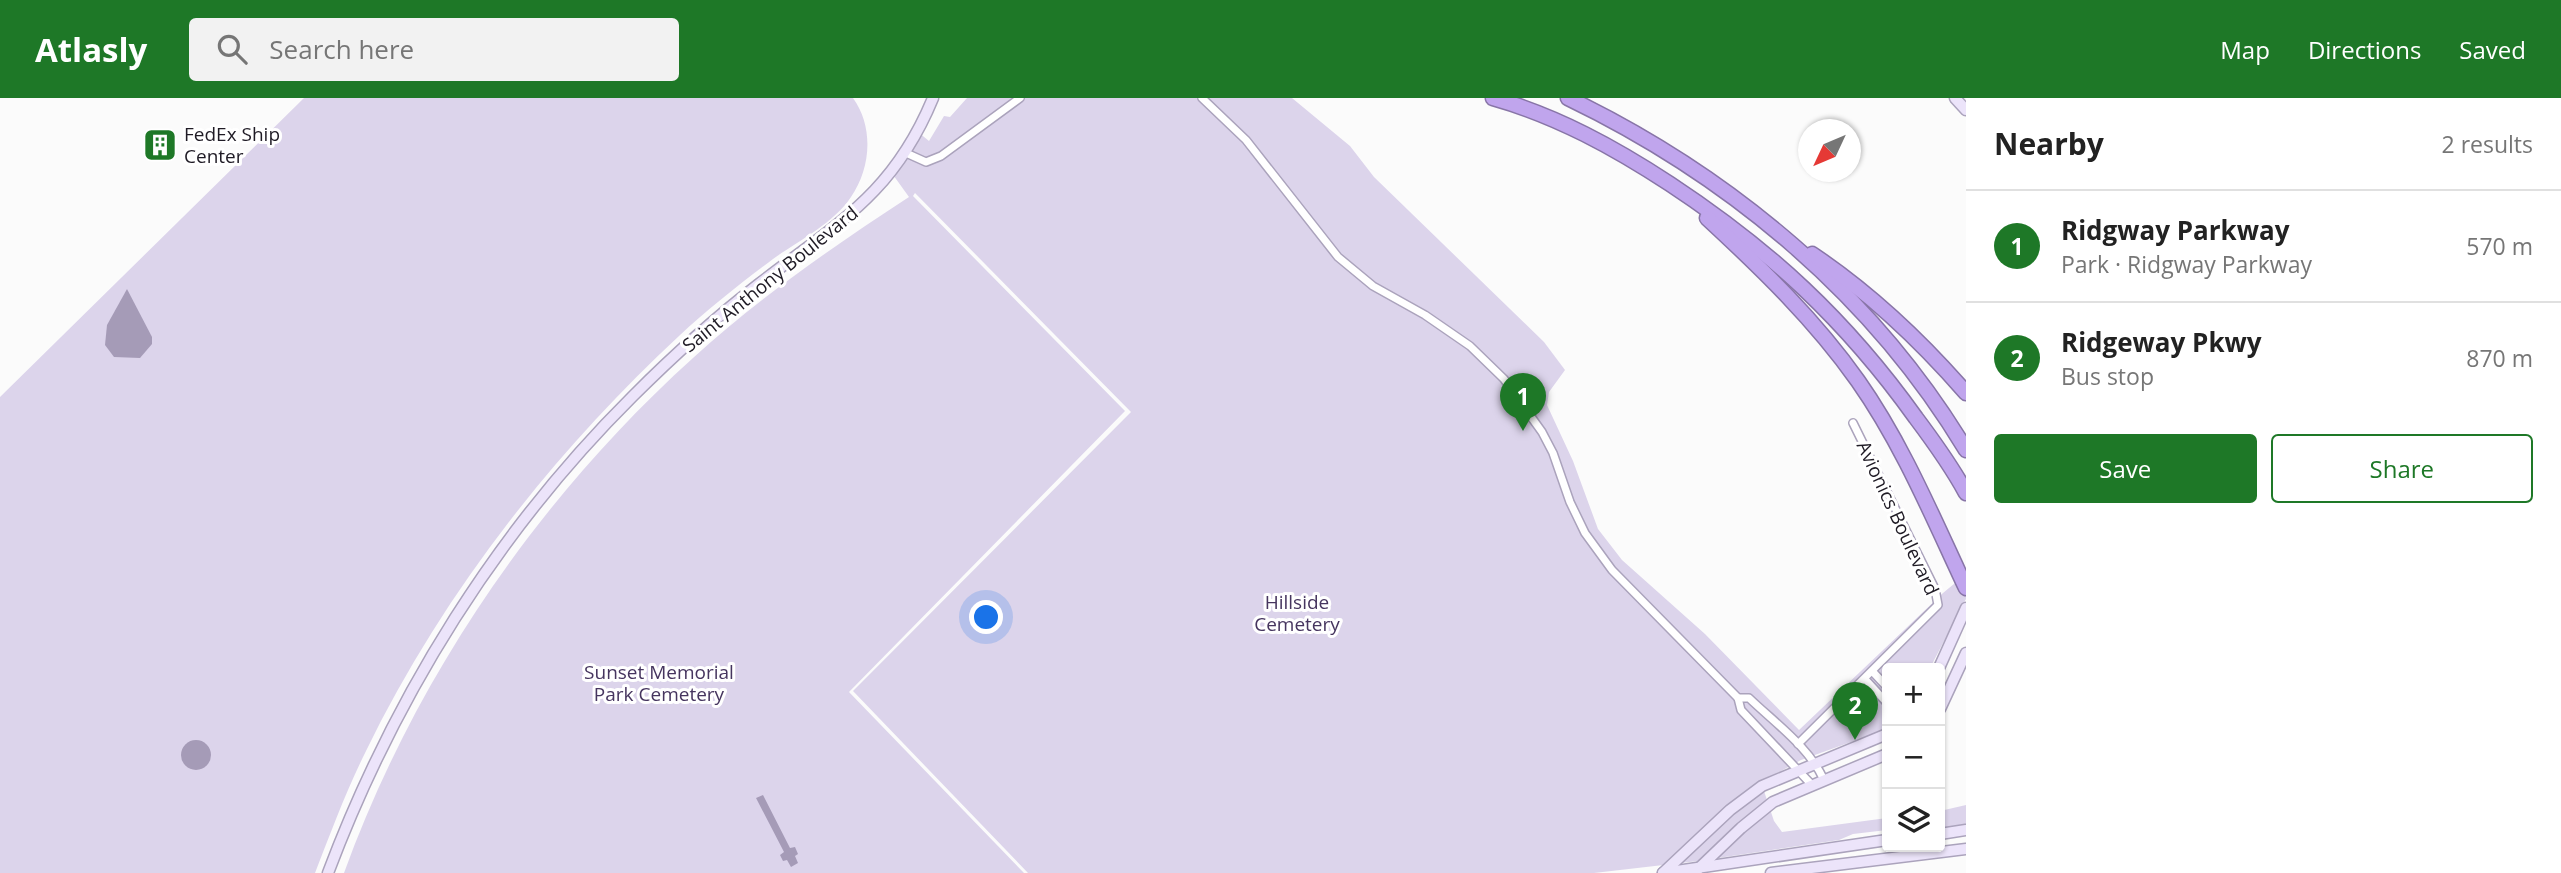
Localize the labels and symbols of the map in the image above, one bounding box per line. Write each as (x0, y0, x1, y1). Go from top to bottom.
north arrow (1798, 119, 1861, 182)
place label: FedEx Ship Center (184, 121, 280, 169)
building icon: FedEx Ship Center (141, 126, 179, 164)
street label: Saint Anthony Boulevard (677, 200, 863, 358)
pin: 1 (1500, 373, 1546, 431)
street label: Avionics Boulevard (1851, 437, 1945, 599)
park label: Hillside Cemetery (1254, 589, 1340, 637)
your location (969, 600, 1003, 634)
park label: Sunset Memorial Park Cemetery (584, 659, 734, 707)
pin: 2 (1832, 682, 1878, 740)

